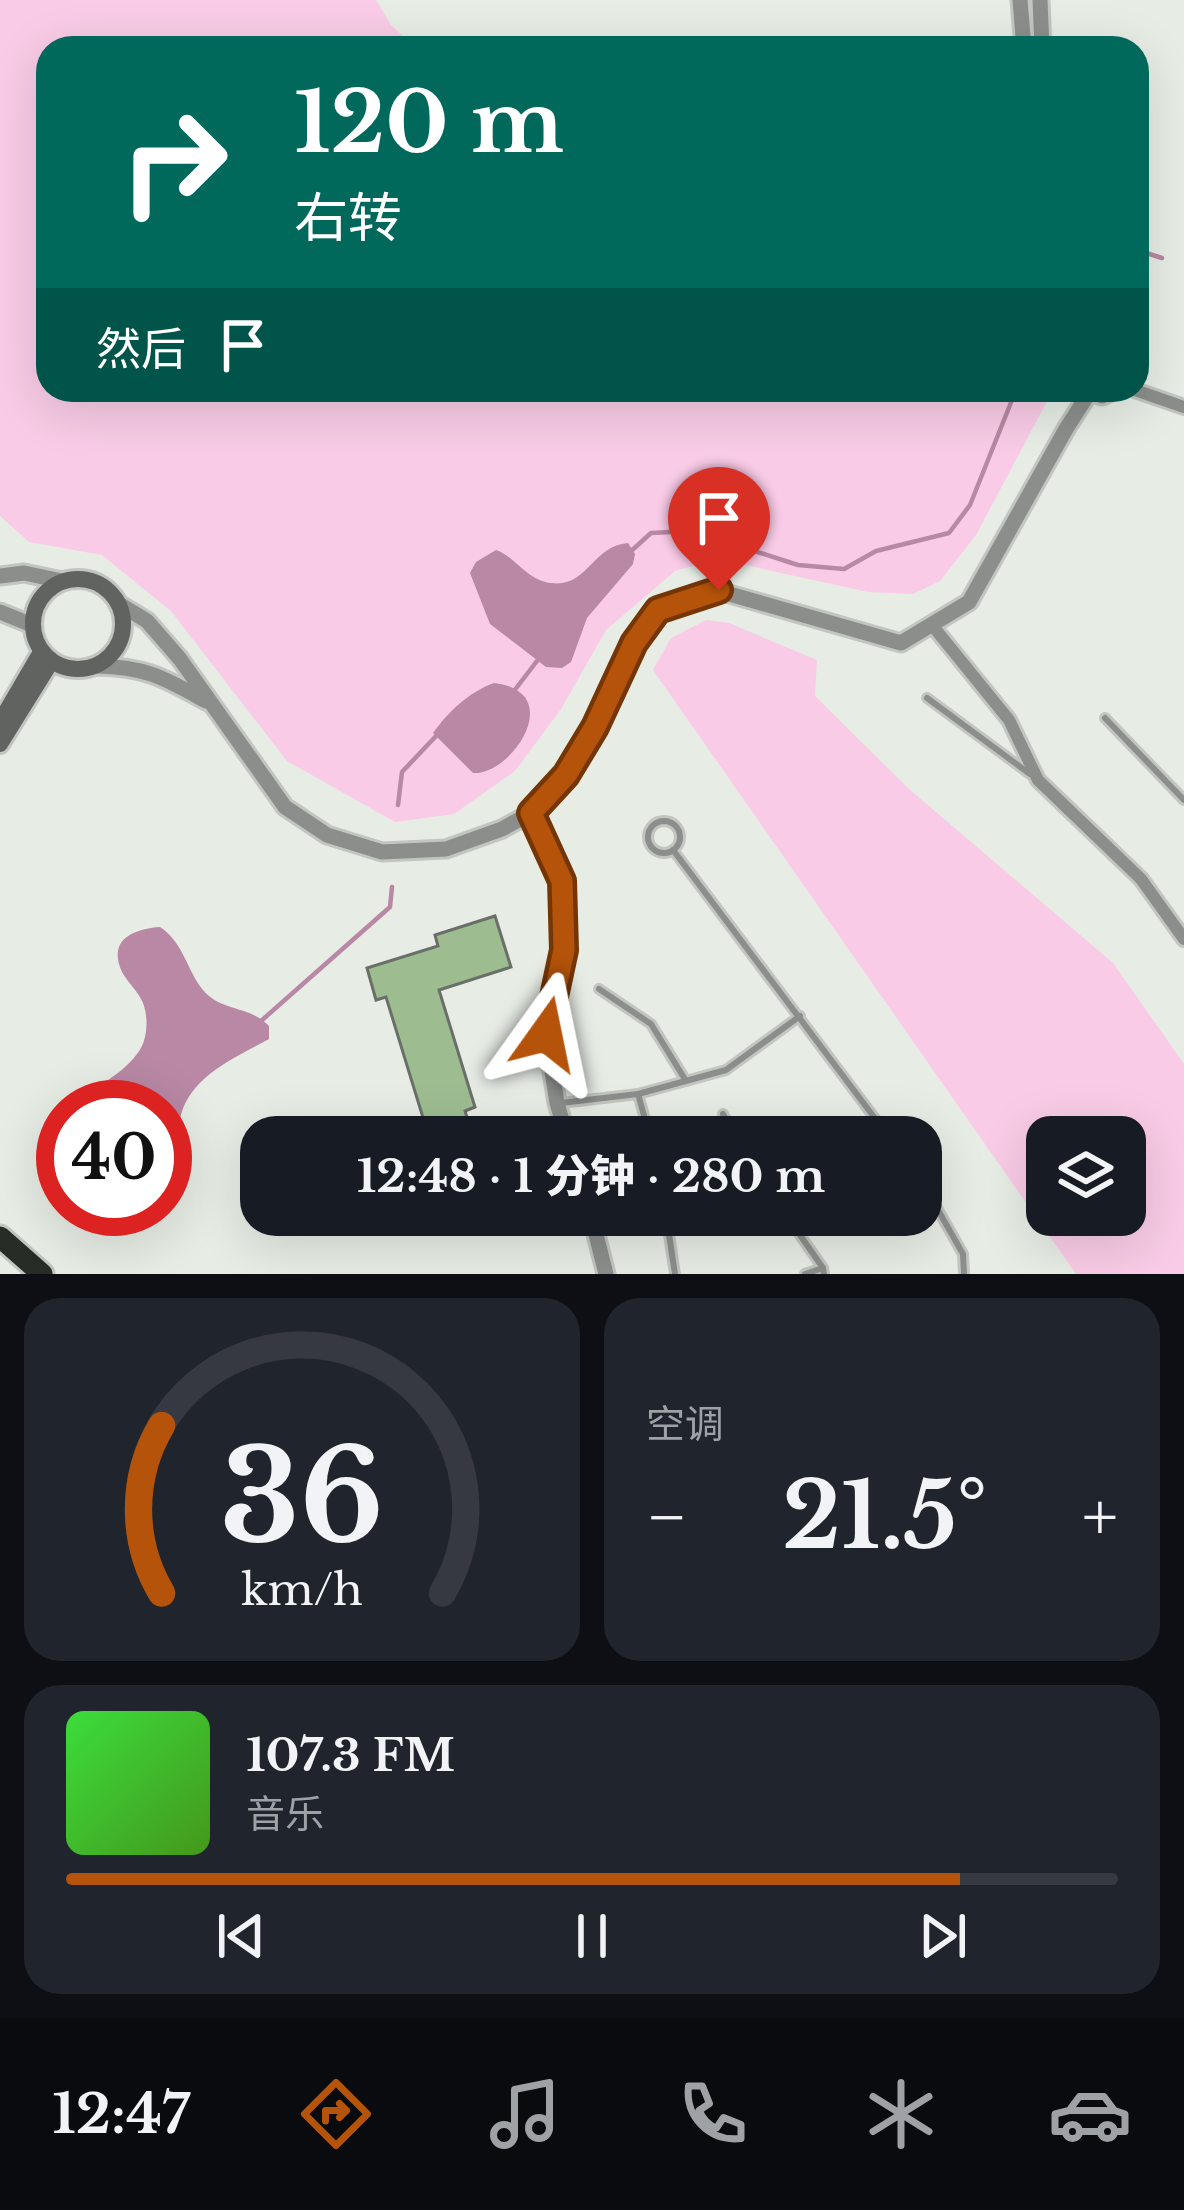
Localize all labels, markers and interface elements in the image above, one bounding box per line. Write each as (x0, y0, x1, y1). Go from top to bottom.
text: 120 m (294, 71, 564, 175)
icon: right (96, 84, 252, 240)
text: 右转 (294, 185, 402, 252)
icon: arrive (210, 312, 276, 378)
text: 然后 (96, 321, 186, 377)
pin (668, 467, 770, 590)
icon: arrive (686, 485, 752, 551)
position arrow (483, 971, 609, 1097)
speed limit sign: 40 (36, 1080, 192, 1236)
map controls (1026, 1116, 1146, 1236)
button: layers (1026, 1116, 1146, 1236)
text: 12:48 · 1 分钟 · 280 m (357, 1148, 825, 1204)
text: 空调 (646, 1400, 724, 1449)
text: 36 (220, 1421, 384, 1576)
text: 21.5° (782, 1461, 987, 1572)
text: − (646, 1476, 688, 1558)
text: + (1082, 1476, 1118, 1558)
text: km/h (241, 1562, 363, 1616)
text: 107.3 FM (246, 1727, 455, 1783)
text: 音乐 (246, 1790, 324, 1839)
icon: previous (208, 1903, 274, 1969)
icon: pause (559, 1903, 625, 1969)
icon: next (910, 1903, 976, 1969)
icon: directions (294, 2072, 378, 2156)
icon: music (483, 2072, 567, 2156)
icon: phone (671, 2072, 755, 2156)
icon: climate (859, 2072, 943, 2156)
icon: car (1048, 2072, 1132, 2156)
text: 12:47 (52, 2081, 190, 2148)

